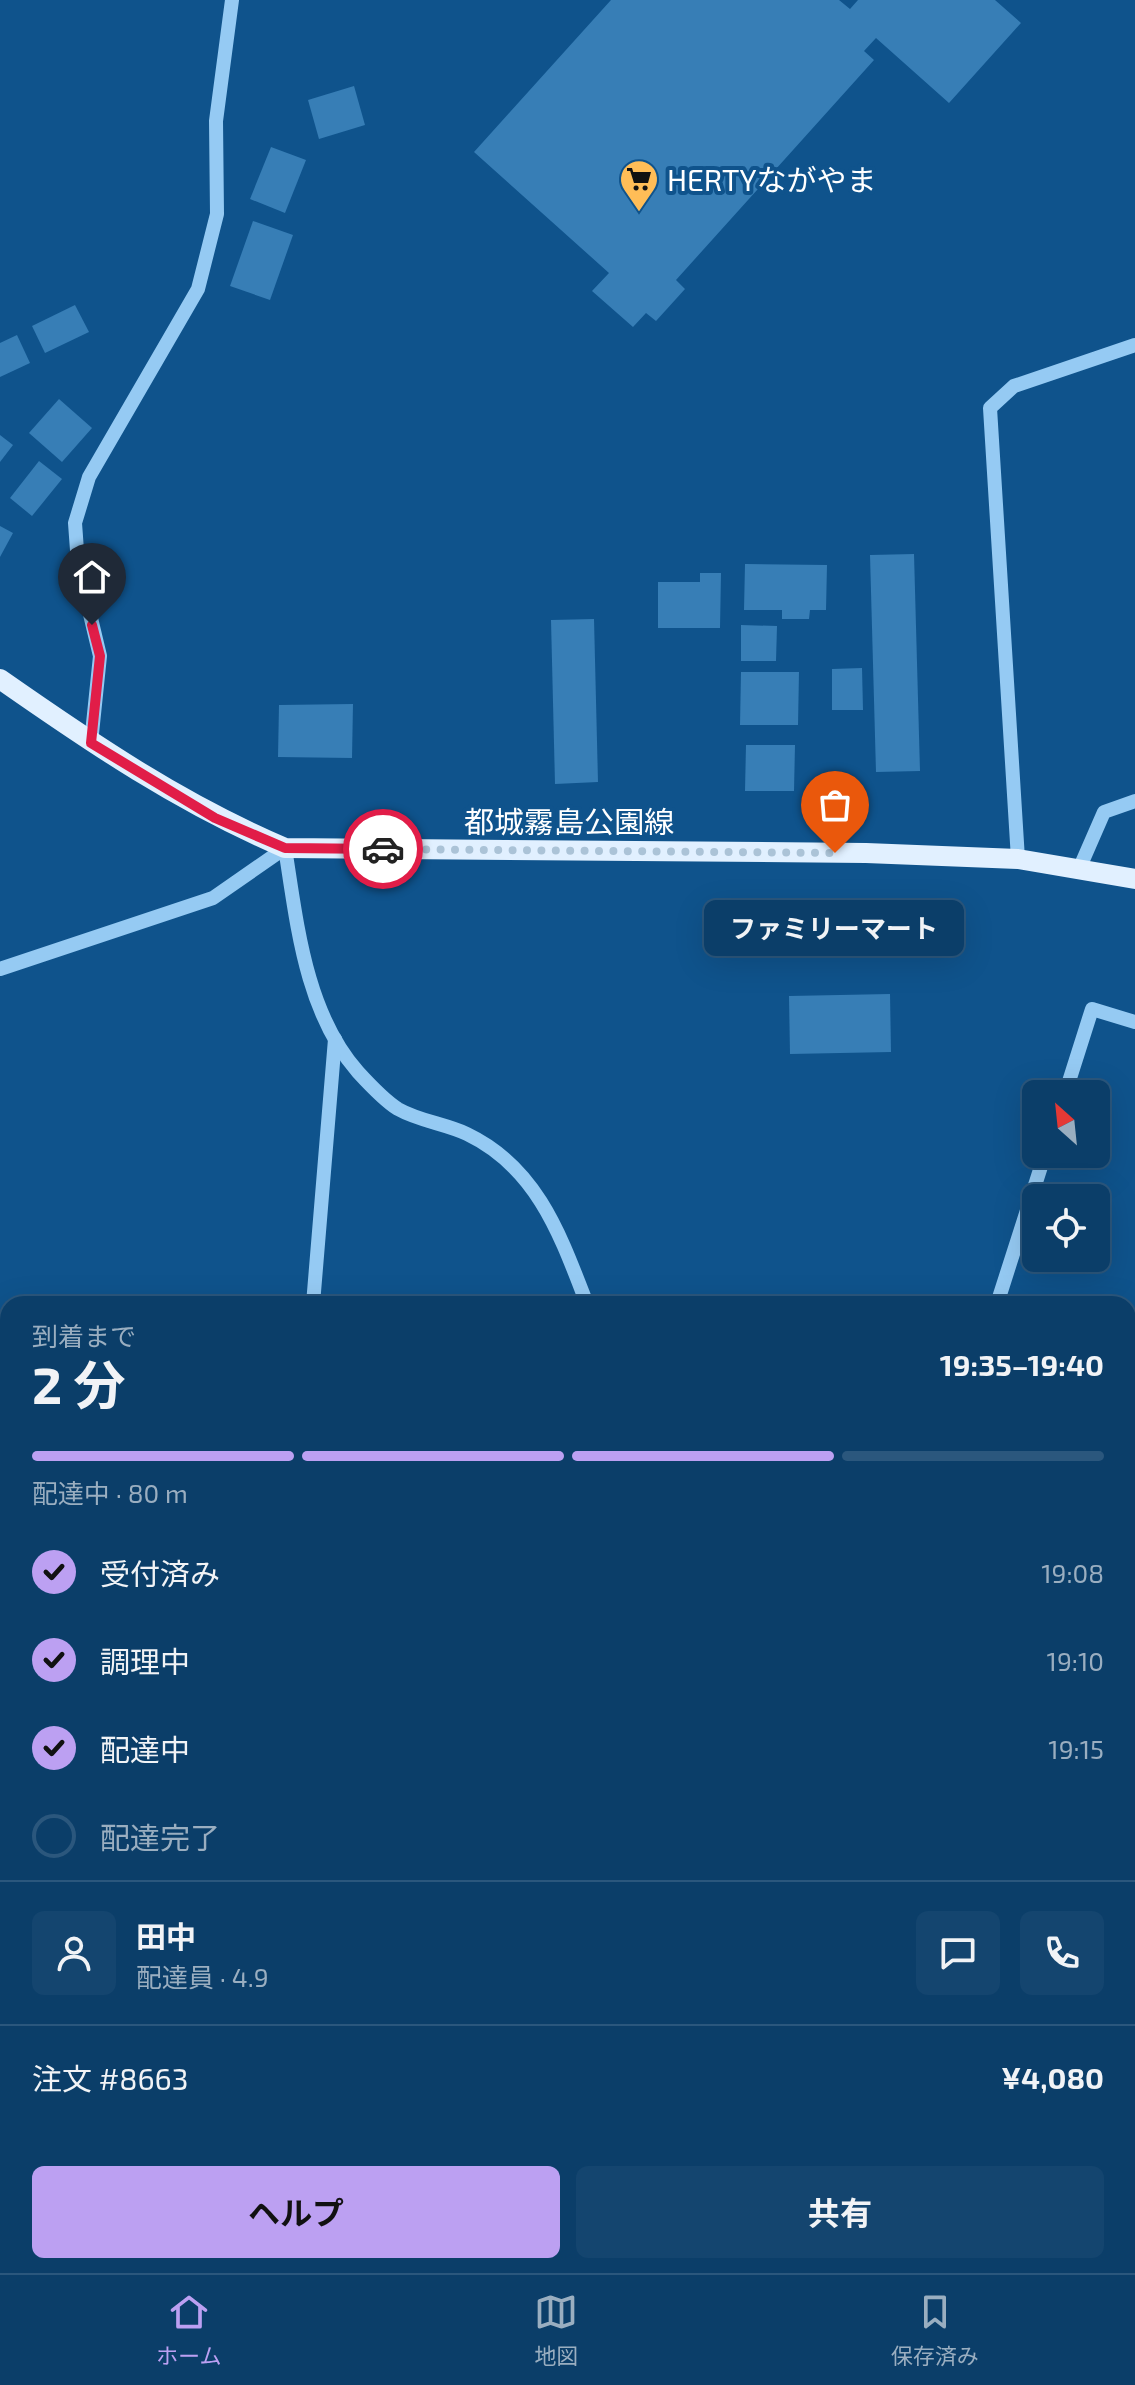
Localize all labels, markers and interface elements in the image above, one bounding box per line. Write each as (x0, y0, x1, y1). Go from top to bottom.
supermarket icon: HERTYながやま (618, 158, 660, 213)
place label: HERTYながやま (667, 161, 877, 197)
pin (58, 543, 126, 625)
icon: home (70, 555, 114, 599)
pin (801, 771, 869, 853)
icon: bag (813, 783, 857, 827)
street label: 都城霧島公園線 (464, 803, 674, 839)
courier (343, 809, 423, 889)
icon: car (361, 827, 405, 871)
callout: ファミリーマート (705, 901, 965, 957)
text: ファミリーマート (730, 912, 938, 943)
north arrow (1022, 1080, 1110, 1168)
map controls (1022, 1080, 1110, 1272)
button: locate (1022, 1184, 1110, 1272)
text: 到着まで (32, 1320, 136, 1351)
text: 19:35–19:40 (940, 1346, 1104, 1382)
text: 2 分 (32, 1352, 125, 1414)
text: 配達中 · 80 m (32, 1477, 188, 1508)
icon: check (32, 1550, 76, 1594)
text: 受付済み (100, 1555, 220, 1591)
text: 19:08 (1041, 1557, 1104, 1588)
icon: check (32, 1638, 76, 1682)
text: 調理中 (100, 1643, 190, 1679)
text: 19:10 (1047, 1645, 1104, 1676)
icon: check (32, 1726, 76, 1770)
text: 配達中 (100, 1731, 190, 1767)
text: 19:15 (1048, 1733, 1104, 1764)
text: 配達完了 (100, 1819, 220, 1855)
button: person (32, 1911, 116, 1995)
button: chat (916, 1911, 1000, 1995)
button: phone (1020, 1911, 1104, 1995)
text: 田中 (136, 1918, 196, 1954)
text: 配達員 · 4.9 (136, 1961, 269, 1992)
text: ¥4,080 (1001, 2059, 1104, 2095)
text: 注文 #8663 (32, 2060, 188, 2096)
button: ヘルプ (32, 2166, 560, 2258)
button: 共有 (576, 2166, 1104, 2258)
tab: ホーム (156, 2290, 222, 2370)
tab: 地図 (534, 2290, 578, 2370)
tab: 保存済み (891, 2290, 979, 2370)

